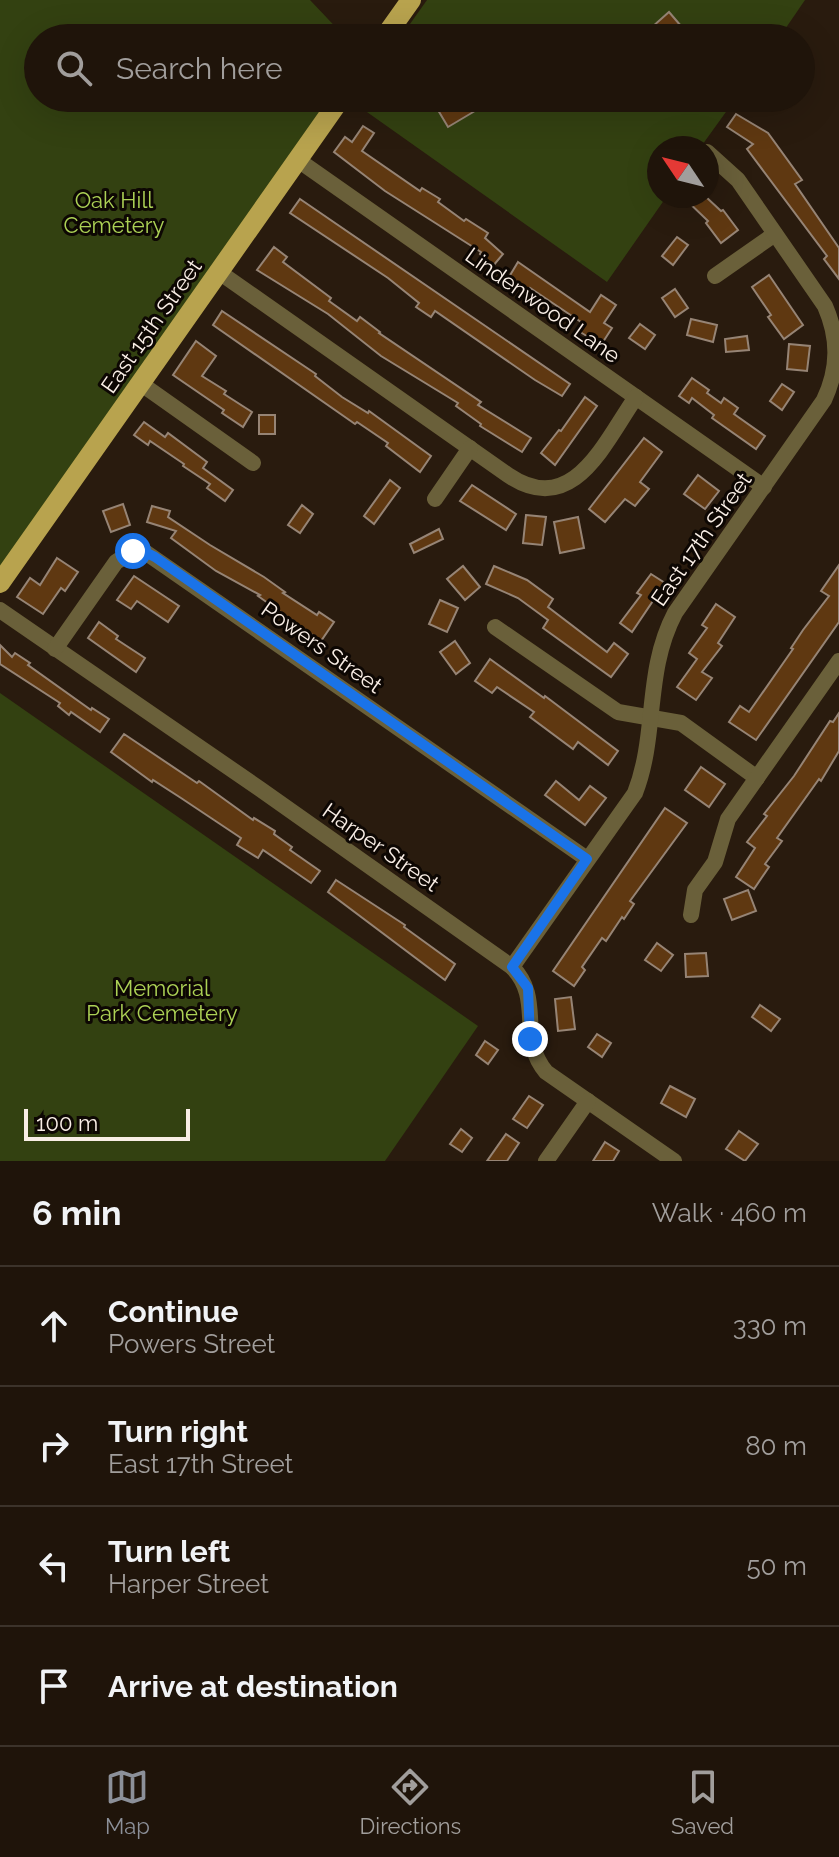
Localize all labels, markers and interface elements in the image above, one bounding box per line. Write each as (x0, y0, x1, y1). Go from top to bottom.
search box (24, 24, 815, 112)
icon: search (52, 46, 96, 90)
text: Search here (116, 51, 283, 86)
north arrow (647, 136, 719, 208)
park label: Oak Hill Cemetery (64, 187, 164, 238)
street label: Lindenwood Lane (461, 242, 626, 368)
street label: East 15th Street (95, 254, 207, 398)
street label: East 17th Street (645, 467, 757, 611)
route start (115, 533, 151, 569)
street label: Powers Street (257, 596, 388, 699)
street label: Harper Street (318, 797, 445, 897)
park label: Memorial Park Cemetery (86, 975, 238, 1026)
route end (512, 1021, 548, 1057)
scale bar (24, 1105, 190, 1141)
text: 100 m (36, 1110, 98, 1136)
text: 6 min (32, 1193, 122, 1233)
text: Walk · 460 m (652, 1198, 807, 1228)
text: Continue (108, 1294, 239, 1329)
icon: ahead (32, 1304, 76, 1348)
text: 330 m (733, 1311, 807, 1341)
text: Powers Street (108, 1329, 275, 1359)
text: Turn right (108, 1414, 248, 1449)
icon: right (32, 1424, 76, 1468)
text: 80 m (745, 1431, 807, 1461)
text: East 17th Street (108, 1449, 293, 1479)
text: Turn left (108, 1534, 230, 1569)
icon: left (32, 1544, 76, 1588)
text: 50 m (746, 1551, 807, 1581)
text: Harper Street (108, 1569, 269, 1599)
icon: arrive (32, 1664, 76, 1708)
text: Arrive at destination (108, 1669, 398, 1704)
tab: Map (105, 1765, 150, 1839)
tab: Directions (360, 1765, 461, 1839)
tab: Saved (671, 1765, 734, 1839)

